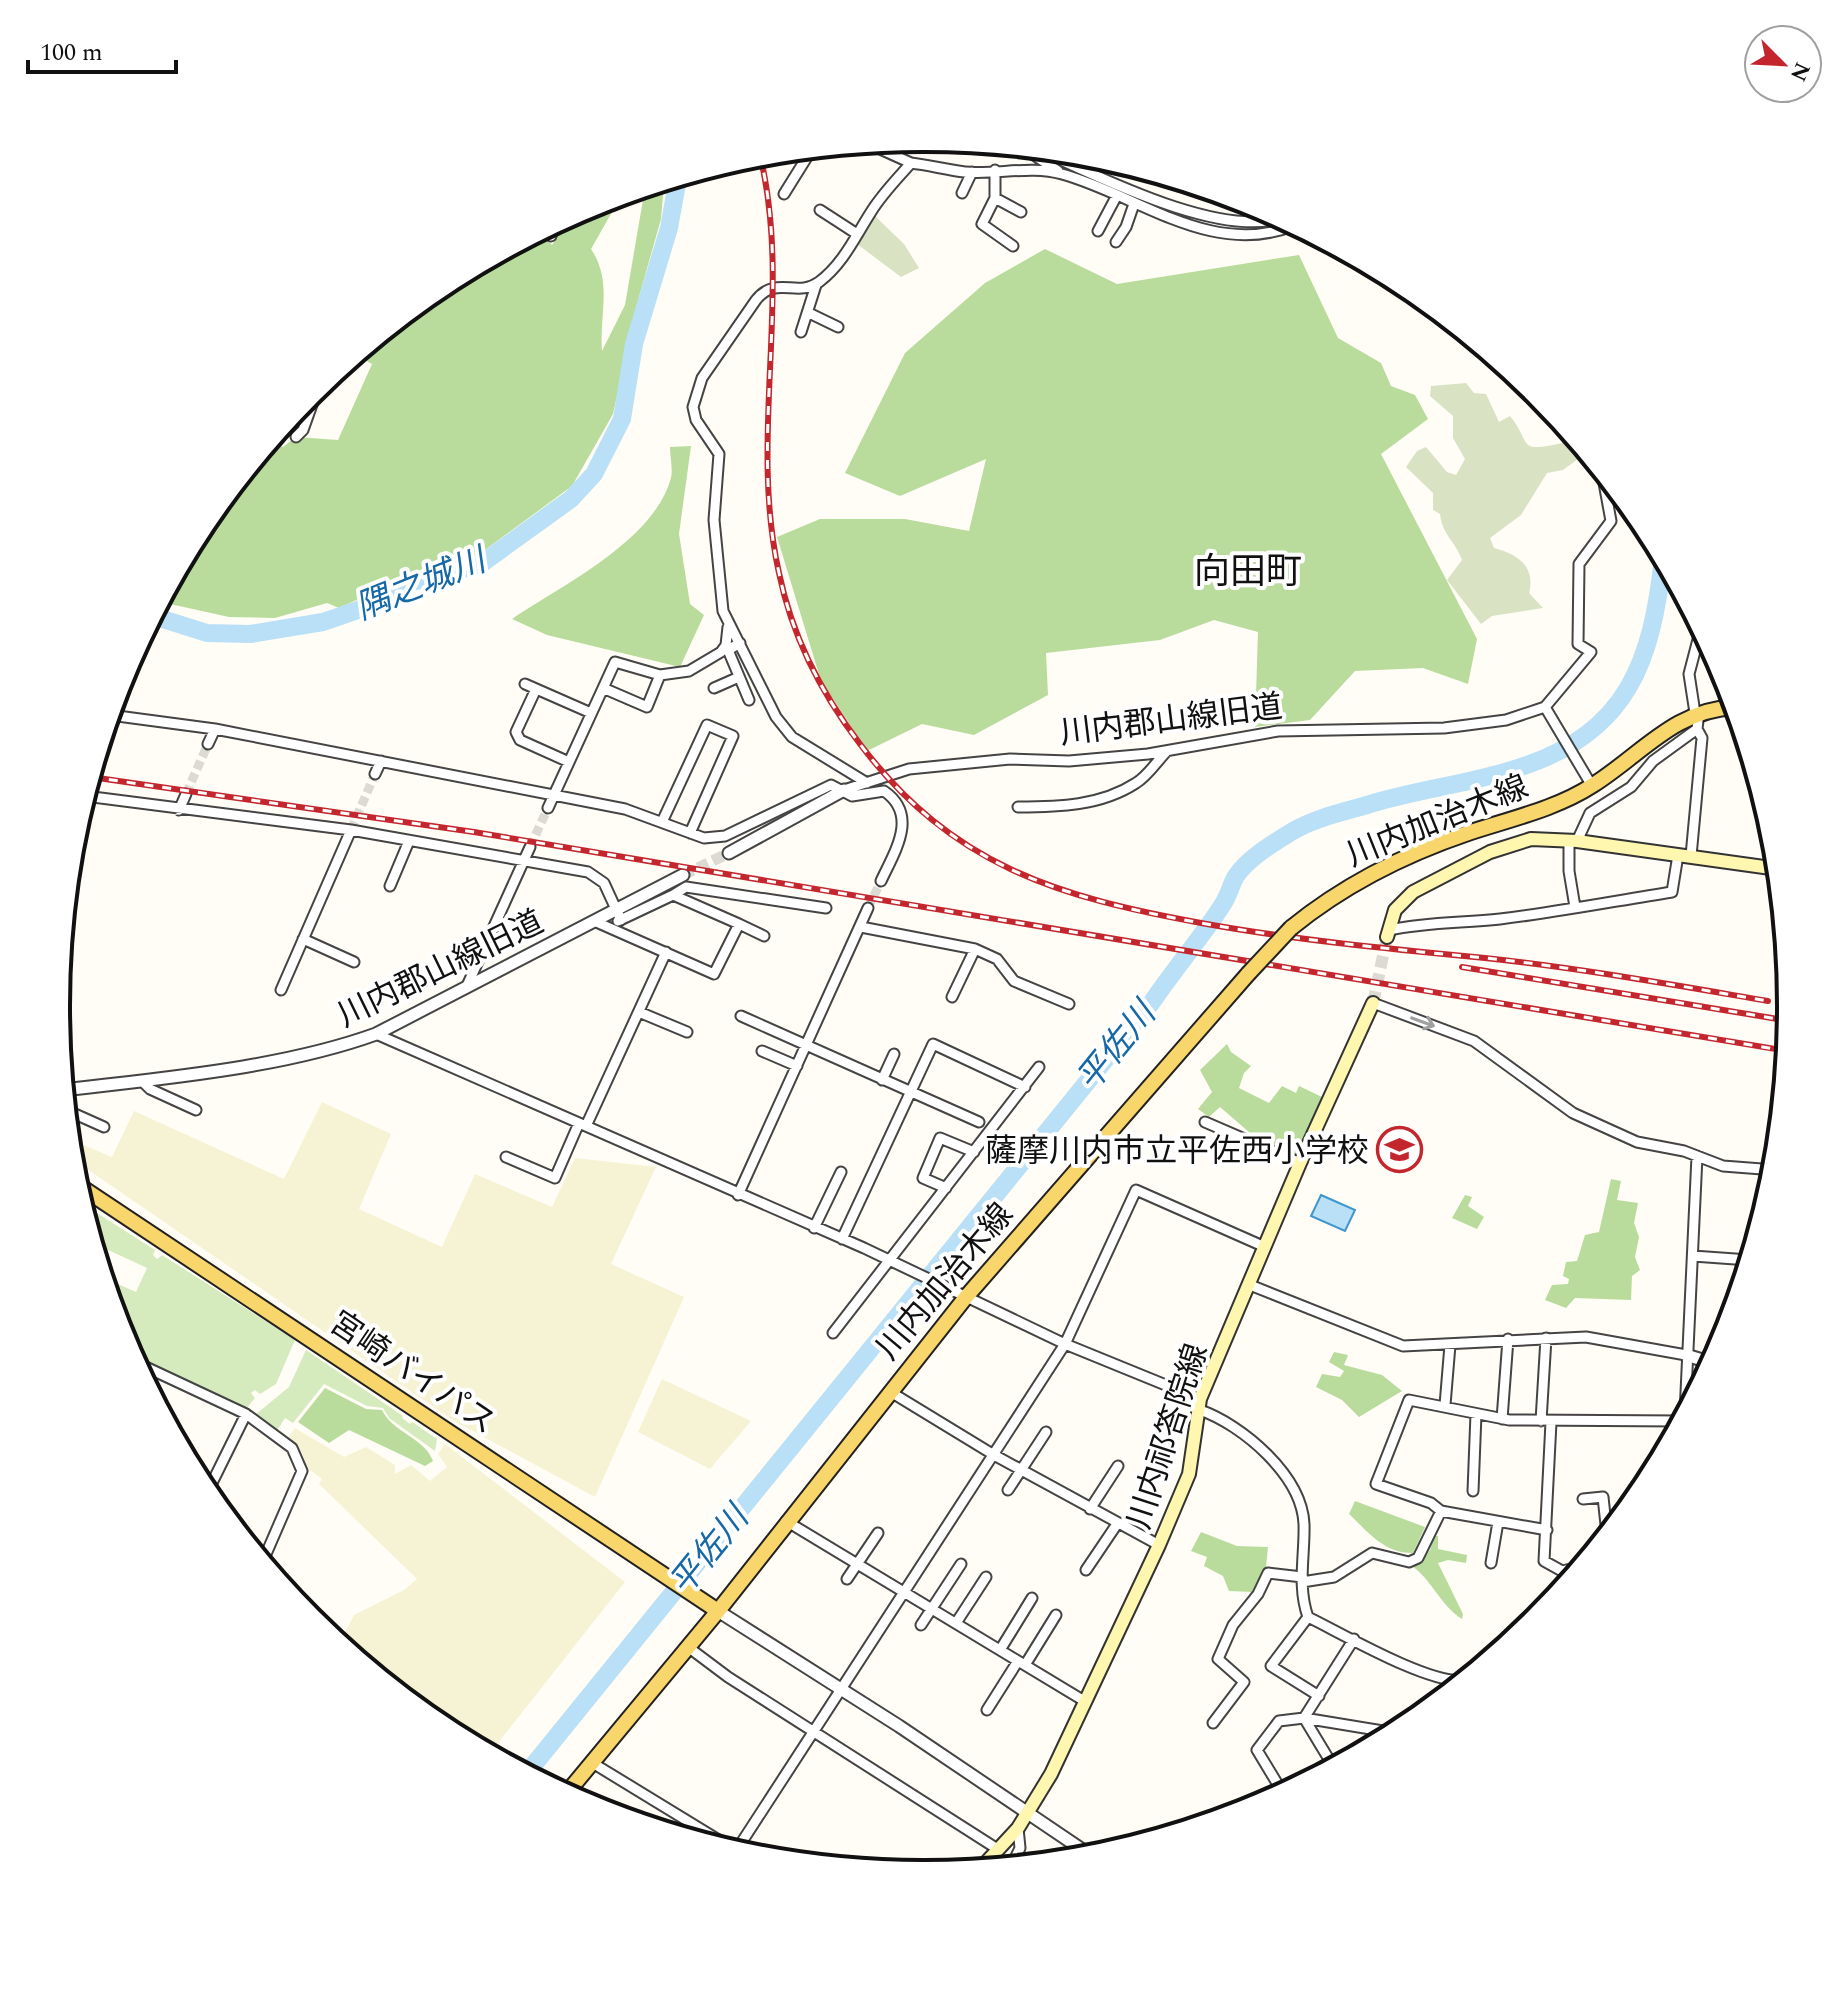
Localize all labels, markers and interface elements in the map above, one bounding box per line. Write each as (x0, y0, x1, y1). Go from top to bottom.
scale bar (28, 24, 176, 74)
north arrow (1743, 24, 1823, 104)
text: 100 m (40, 35, 103, 71)
text: N (1781, 57, 1819, 86)
water label: 隅之城川 (348, 534, 496, 634)
district label: 向田町 (1194, 545, 1302, 600)
street label: 川内郡山線旧道 (1057, 683, 1285, 758)
street label: 川内加治木線 (1339, 763, 1536, 880)
street label: 川内郡山線旧道 (329, 898, 552, 1040)
water label: 平佐川 (1064, 989, 1171, 1103)
one-way arrow (1410, 1016, 1435, 1030)
school or university icon: 薩摩川内市立平佐西小学校 (1376, 1126, 1424, 1174)
place label: 薩摩川内市立平佐西小学校 (985, 1127, 1369, 1176)
street label: 川内加治木線 (865, 1193, 1026, 1371)
street label: 宮崎バイパス (319, 1299, 505, 1447)
street label: 川内祁答院線 (1115, 1338, 1221, 1535)
water label: 平佐川 (657, 1493, 764, 1607)

